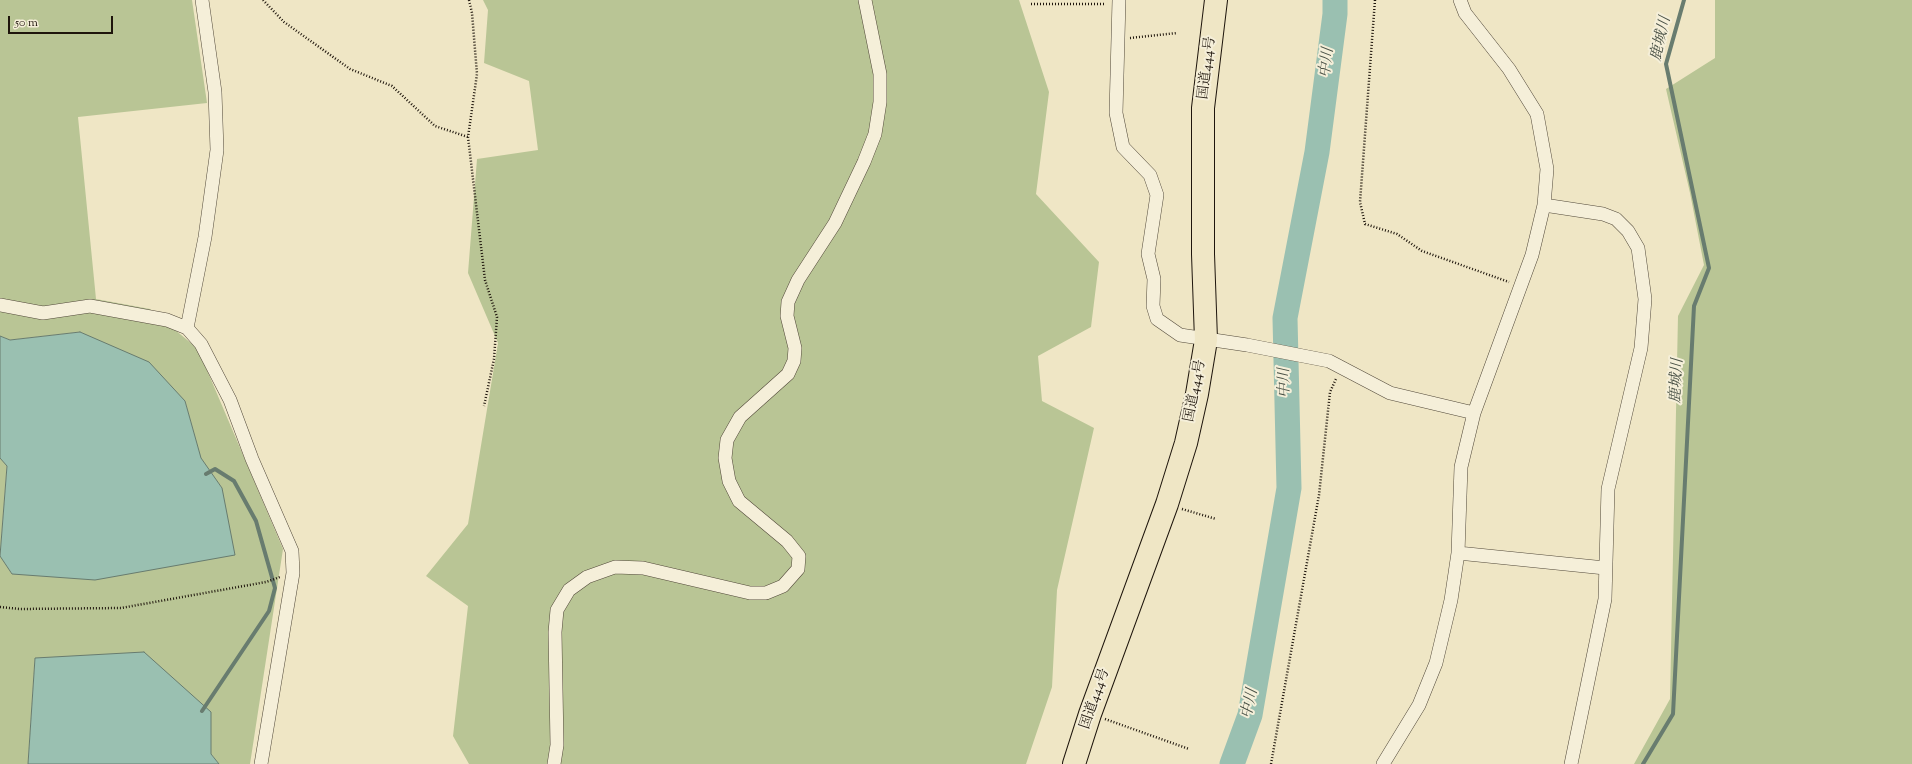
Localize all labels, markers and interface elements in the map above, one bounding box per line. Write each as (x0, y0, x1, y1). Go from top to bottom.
scale bar (10, 8, 115, 34)
text: 50 m (15, 14, 38, 32)
water label: 鹿城川 (1648, 15, 1676, 63)
street label: 国道444号 (1196, 36, 1220, 100)
water label: 中川 (1317, 47, 1339, 79)
street label: 国道444号 (1182, 358, 1210, 424)
water label: 鹿城川 (1668, 358, 1688, 404)
water label: 中川 (1277, 368, 1295, 398)
street label: 国道444号 (1078, 666, 1114, 732)
water label: 中川 (1239, 687, 1263, 721)

